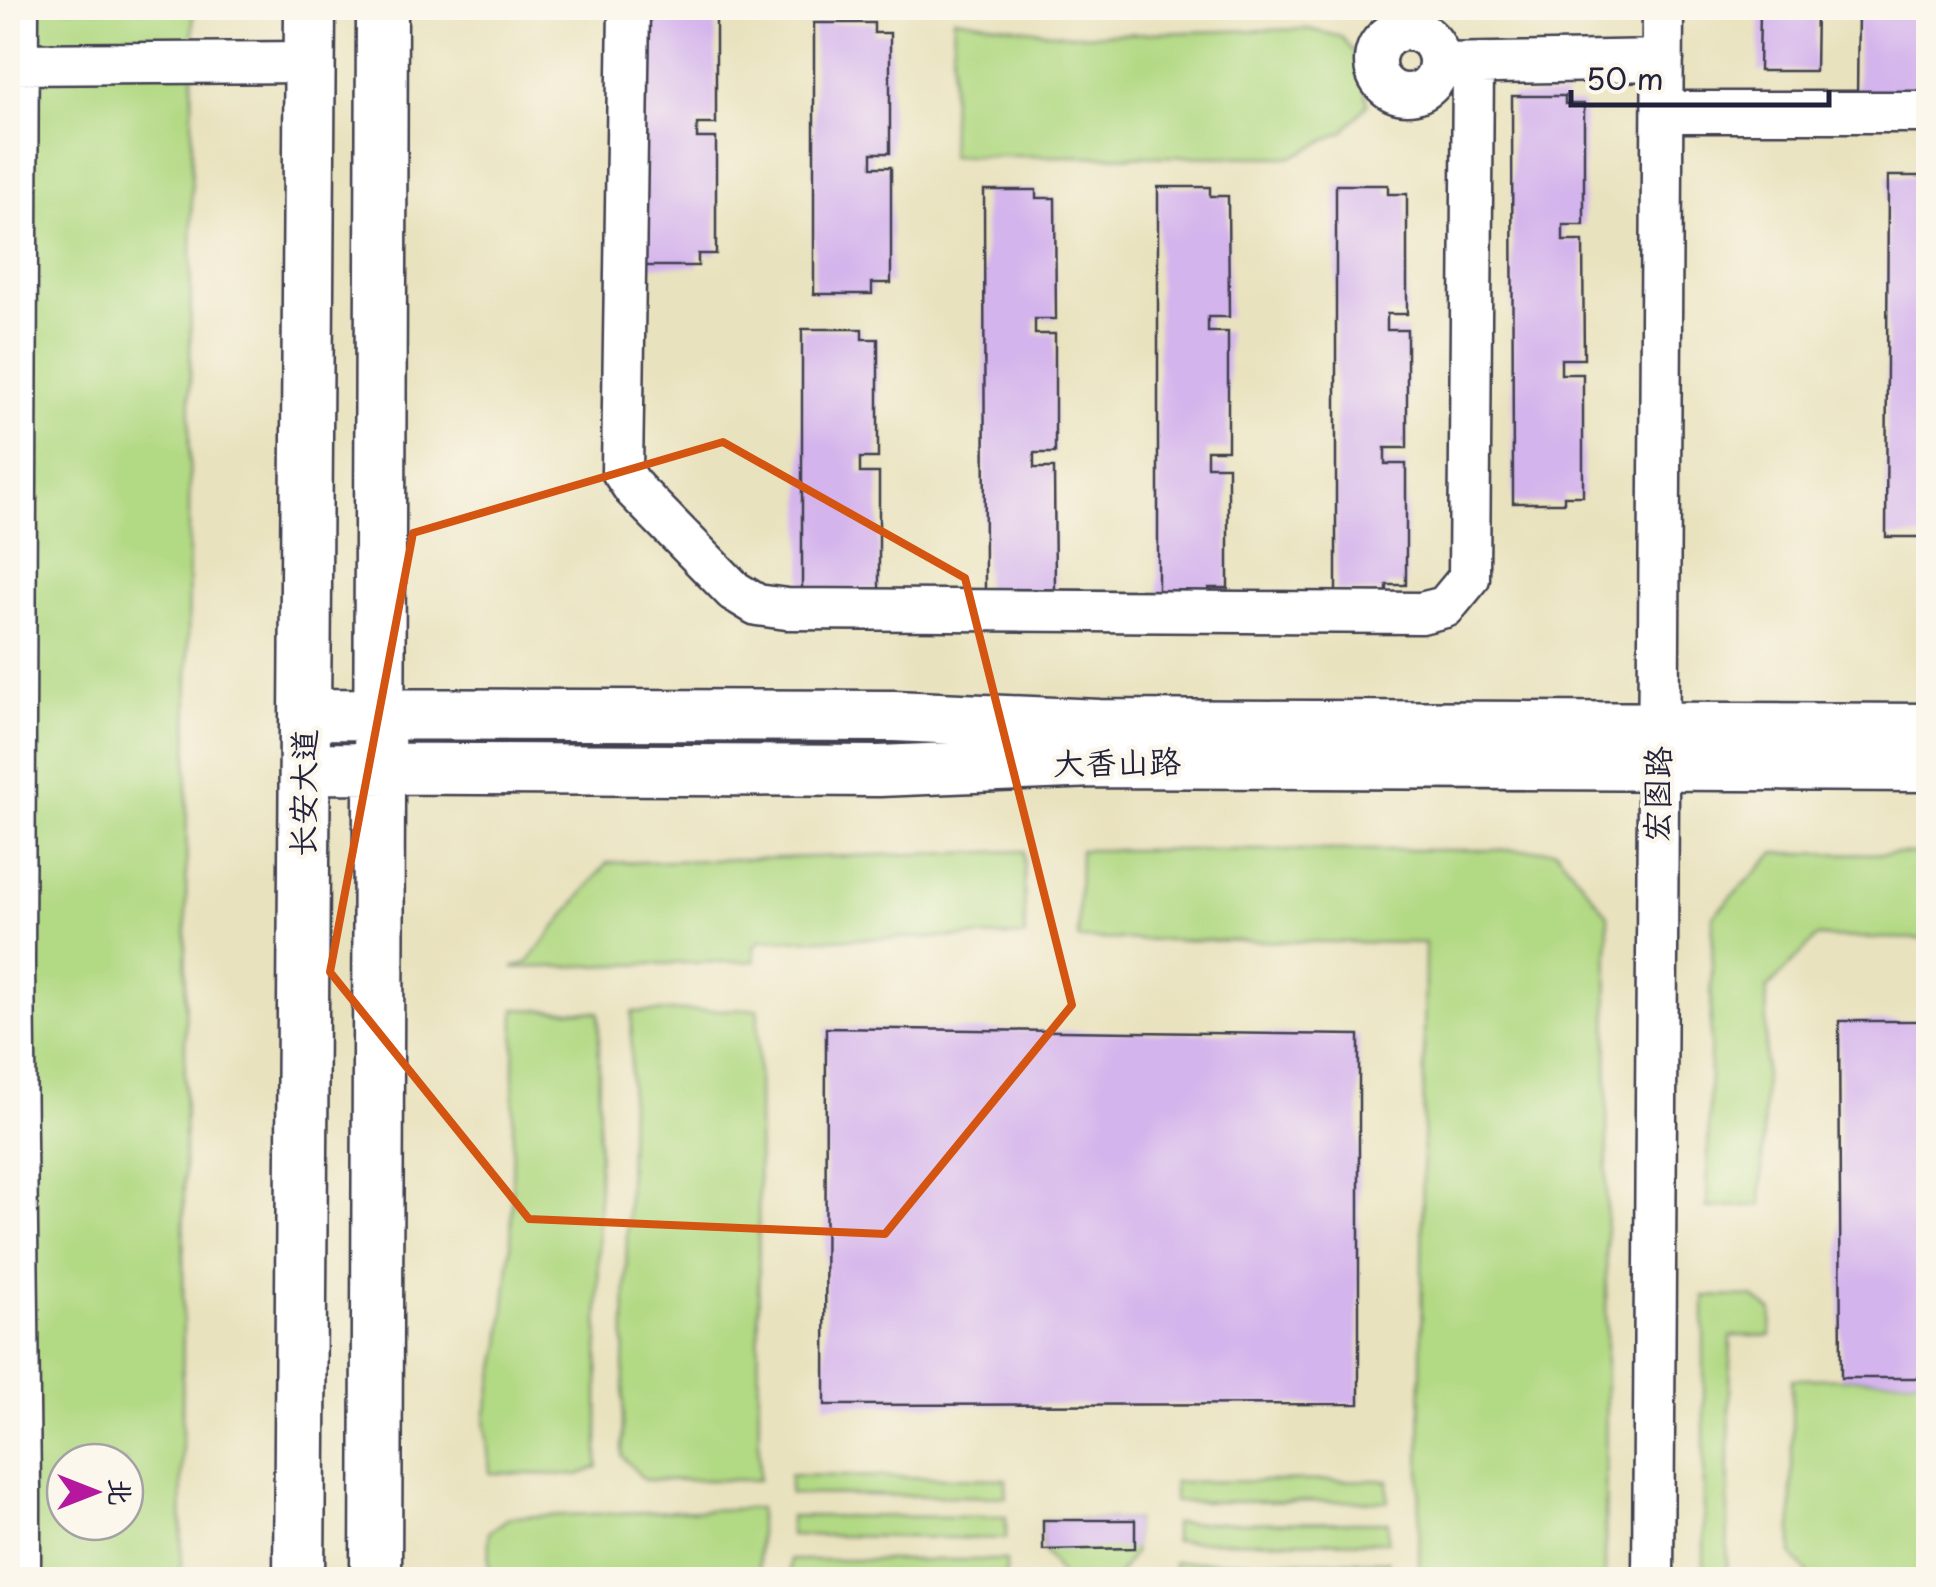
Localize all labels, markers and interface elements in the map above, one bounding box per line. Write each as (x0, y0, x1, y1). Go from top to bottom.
scale bar (1571, 45, 1828, 107)
text: 50 m (1586, 55, 1664, 100)
street label: 长安大道 (277, 729, 327, 857)
street label: 大香山路 (1053, 736, 1181, 786)
street label: 宏图路 (1631, 746, 1681, 842)
north arrow (45, 1442, 145, 1542)
text: 北 (100, 1478, 143, 1506)

